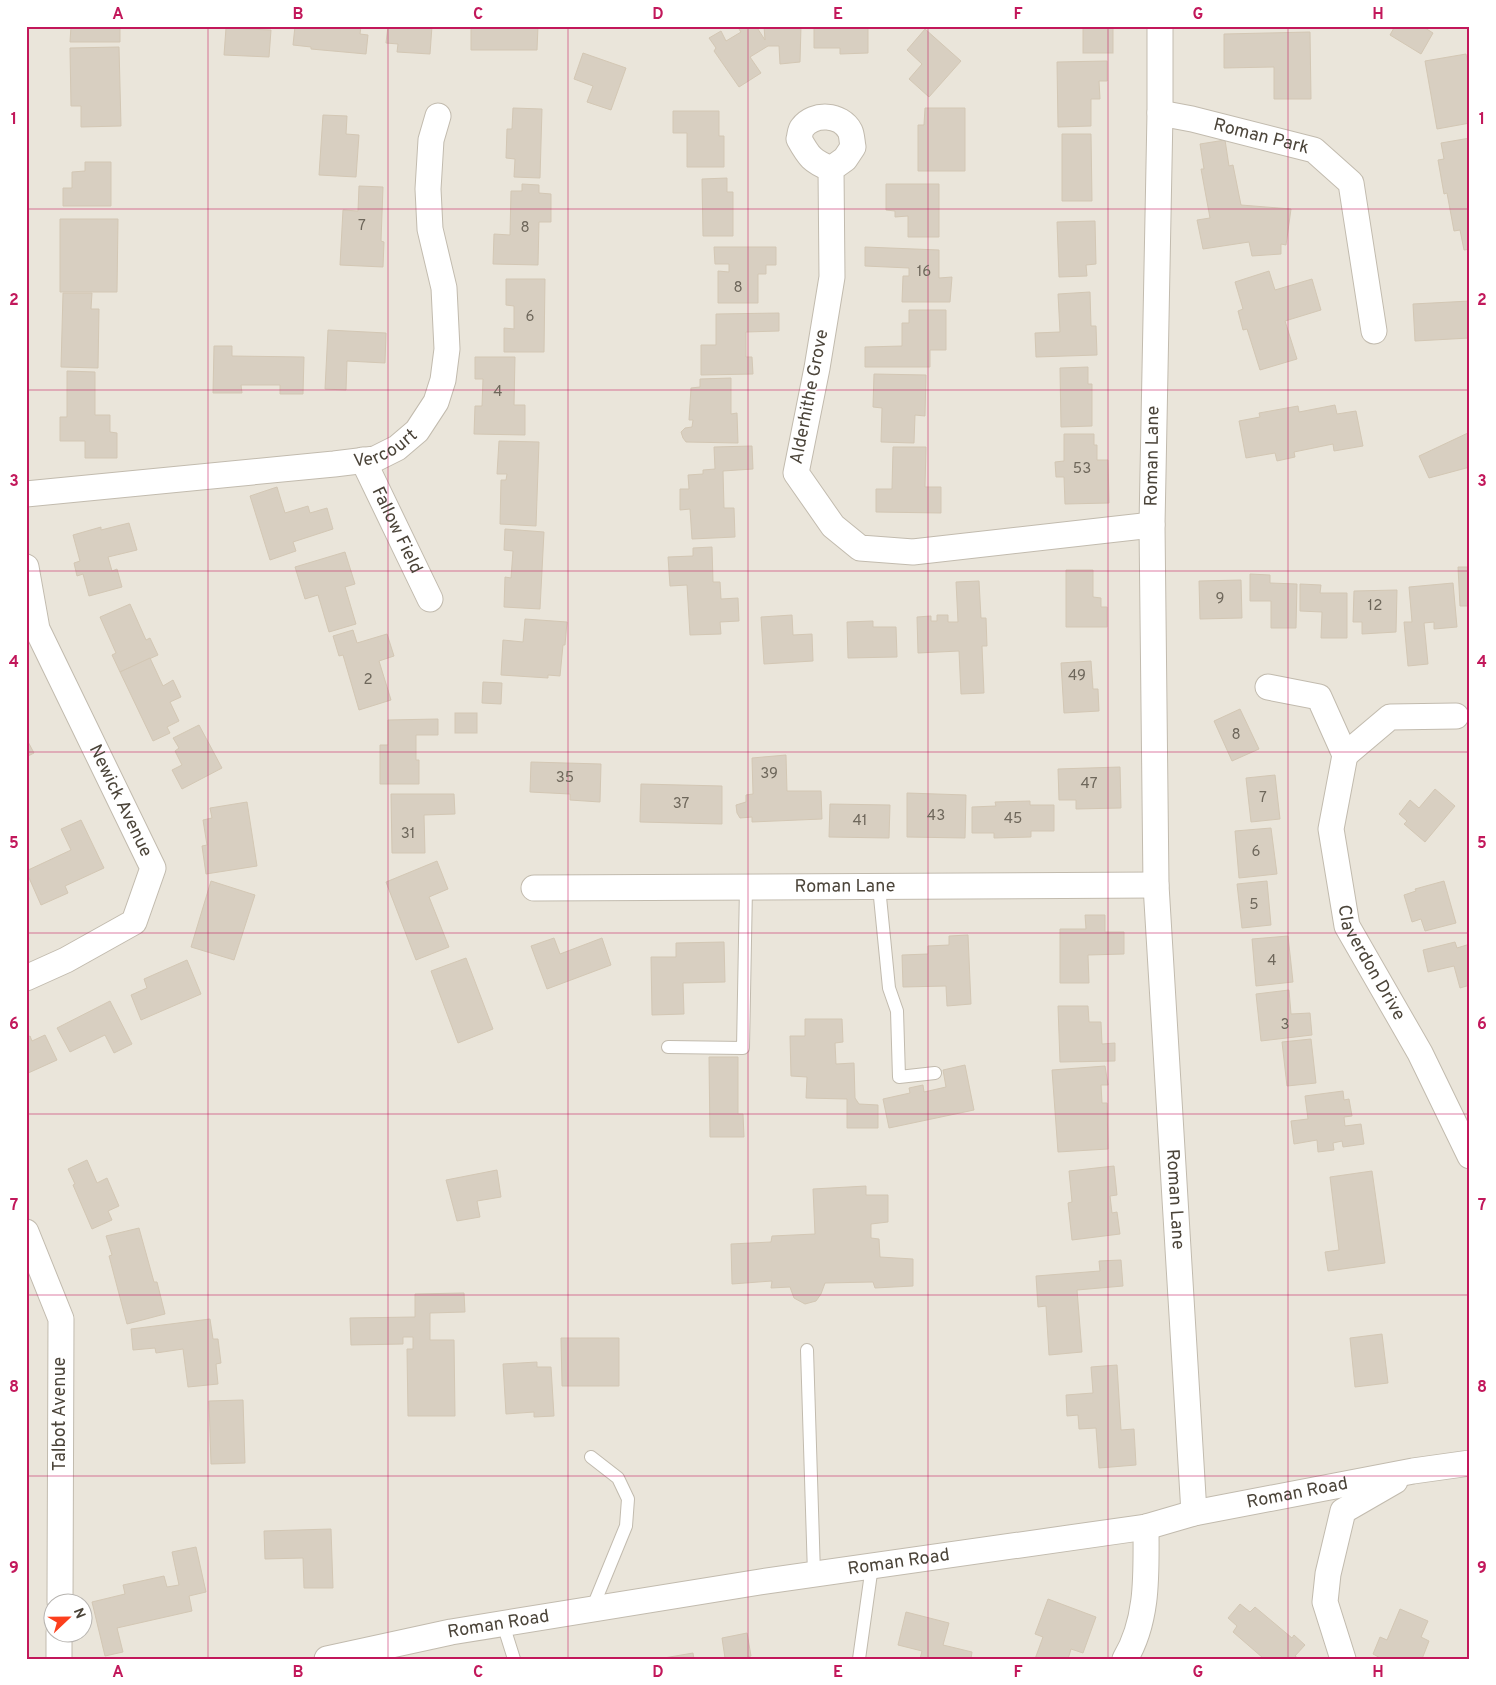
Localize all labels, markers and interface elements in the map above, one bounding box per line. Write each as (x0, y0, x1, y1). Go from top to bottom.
text: A (112, 5, 124, 25)
text: B (292, 5, 304, 25)
text: C (473, 5, 483, 25)
text: D (652, 5, 664, 25)
text: E (833, 5, 843, 25)
text: F (1013, 5, 1023, 25)
text: G (1193, 5, 1203, 25)
text: H (1372, 5, 1384, 25)
text: 1 (11, 110, 17, 130)
text: 1 (1479, 110, 1485, 130)
street label: Roman Park (1211, 113, 1312, 160)
house number: 7 (358, 217, 366, 236)
house number: 8 (520, 219, 530, 238)
house number: 16 (917, 263, 931, 282)
house number: 8 (733, 279, 743, 298)
text: 2 (9, 291, 19, 311)
text: 2 (1477, 291, 1487, 311)
house number: 6 (526, 308, 535, 327)
street label: Alderhithe Grove (786, 328, 834, 466)
house number: 4 (493, 383, 503, 402)
street label: Roman Lane (1141, 405, 1165, 507)
street label: Vercourt (352, 424, 422, 473)
house number: 53 (1073, 460, 1091, 479)
text: 3 (9, 472, 19, 492)
text: 3 (1477, 472, 1487, 492)
street label: Fallow Field (366, 483, 428, 578)
house number: 9 (1216, 590, 1224, 609)
house number: 12 (1368, 597, 1382, 616)
text: 4 (9, 653, 19, 673)
text: 4 (1477, 653, 1487, 673)
house number: 49 (1068, 667, 1086, 686)
house number: 2 (363, 671, 373, 690)
house number: 8 (1231, 726, 1241, 745)
street label: Newick Avenue (83, 741, 157, 861)
house number: 39 (760, 765, 778, 784)
house number: 35 (556, 769, 574, 788)
house number: 47 (1081, 775, 1098, 794)
house number: 7 (1259, 789, 1267, 808)
house number: 37 (673, 795, 690, 814)
house number: 43 (927, 807, 945, 826)
house number: 45 (1004, 810, 1022, 829)
house number: 41 (853, 812, 867, 831)
house number: 31 (401, 825, 415, 844)
text: 5 (9, 834, 19, 854)
text: 5 (1477, 834, 1487, 854)
house number: 6 (1252, 843, 1261, 862)
street label: Roman Lane (795, 875, 895, 898)
house number: 5 (1249, 896, 1259, 915)
street label: Claverdon Drive (1332, 903, 1410, 1025)
house number: 4 (1267, 952, 1277, 971)
text: 6 (9, 1015, 19, 1035)
text: 6 (1477, 1015, 1487, 1035)
house number: 3 (1280, 1016, 1290, 1035)
street label: Roman Lane (1160, 1148, 1190, 1250)
text: 7 (10, 1196, 18, 1216)
text: 7 (1478, 1196, 1486, 1216)
street label: Talbot Avenue (49, 1357, 72, 1471)
text: 8 (9, 1378, 19, 1398)
text: 8 (1477, 1378, 1487, 1398)
street label: Roman Road (1245, 1472, 1350, 1514)
street label: Roman Road (846, 1544, 951, 1581)
text: 9 (9, 1559, 19, 1579)
text: 9 (1477, 1559, 1487, 1579)
north arrow (42, 1592, 92, 1642)
street label: Roman Road (446, 1605, 551, 1644)
text: N (69, 1606, 88, 1622)
text: A (112, 1663, 124, 1683)
text: B (292, 1663, 304, 1683)
text: C (473, 1663, 483, 1683)
text: D (652, 1663, 664, 1683)
text: E (833, 1663, 843, 1683)
text: F (1013, 1663, 1023, 1683)
text: G (1193, 1663, 1203, 1683)
text: H (1372, 1663, 1384, 1683)

